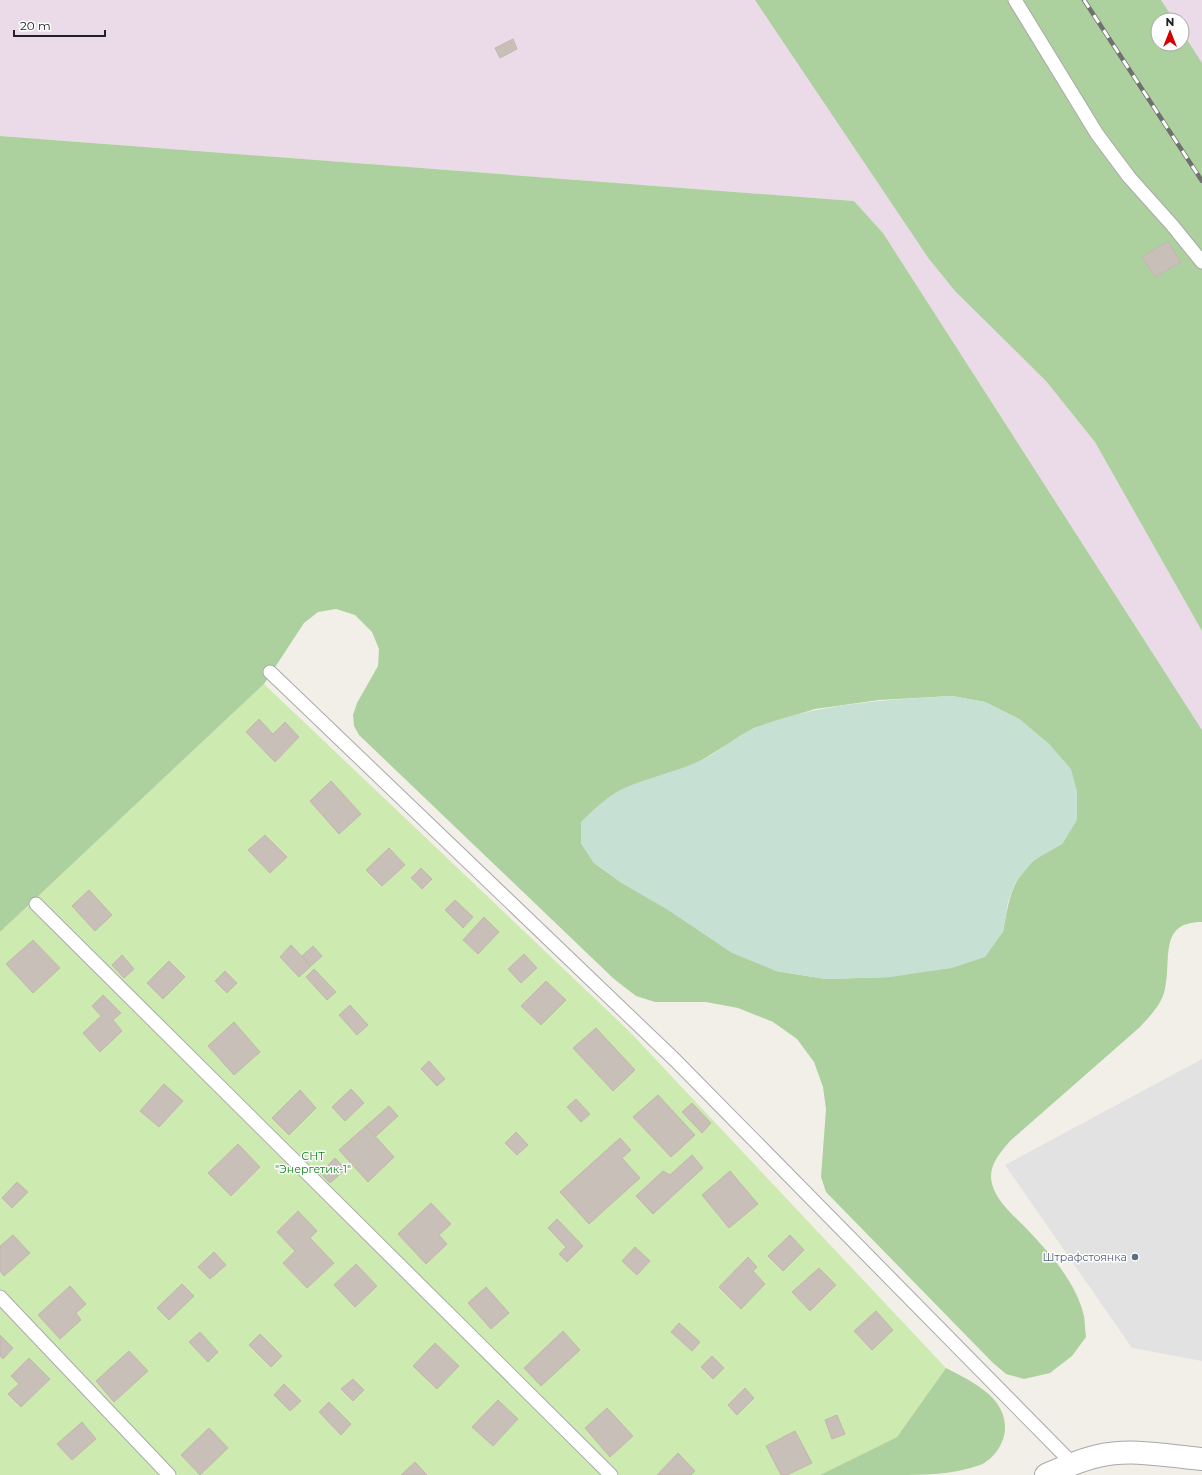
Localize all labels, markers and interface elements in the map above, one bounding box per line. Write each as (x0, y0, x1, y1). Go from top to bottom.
scale bar (14, 12, 105, 38)
north arrow (1150, 12, 1190, 52)
text: N (1166, 15, 1174, 29)
text: 20 m (20, 18, 51, 33)
park label: СНТ "Энергетик-1" (275, 1149, 351, 1176)
place label: Штрафстоянка (1043, 1250, 1127, 1264)
marker: Штрафстоянка (1130, 1252, 1140, 1262)

